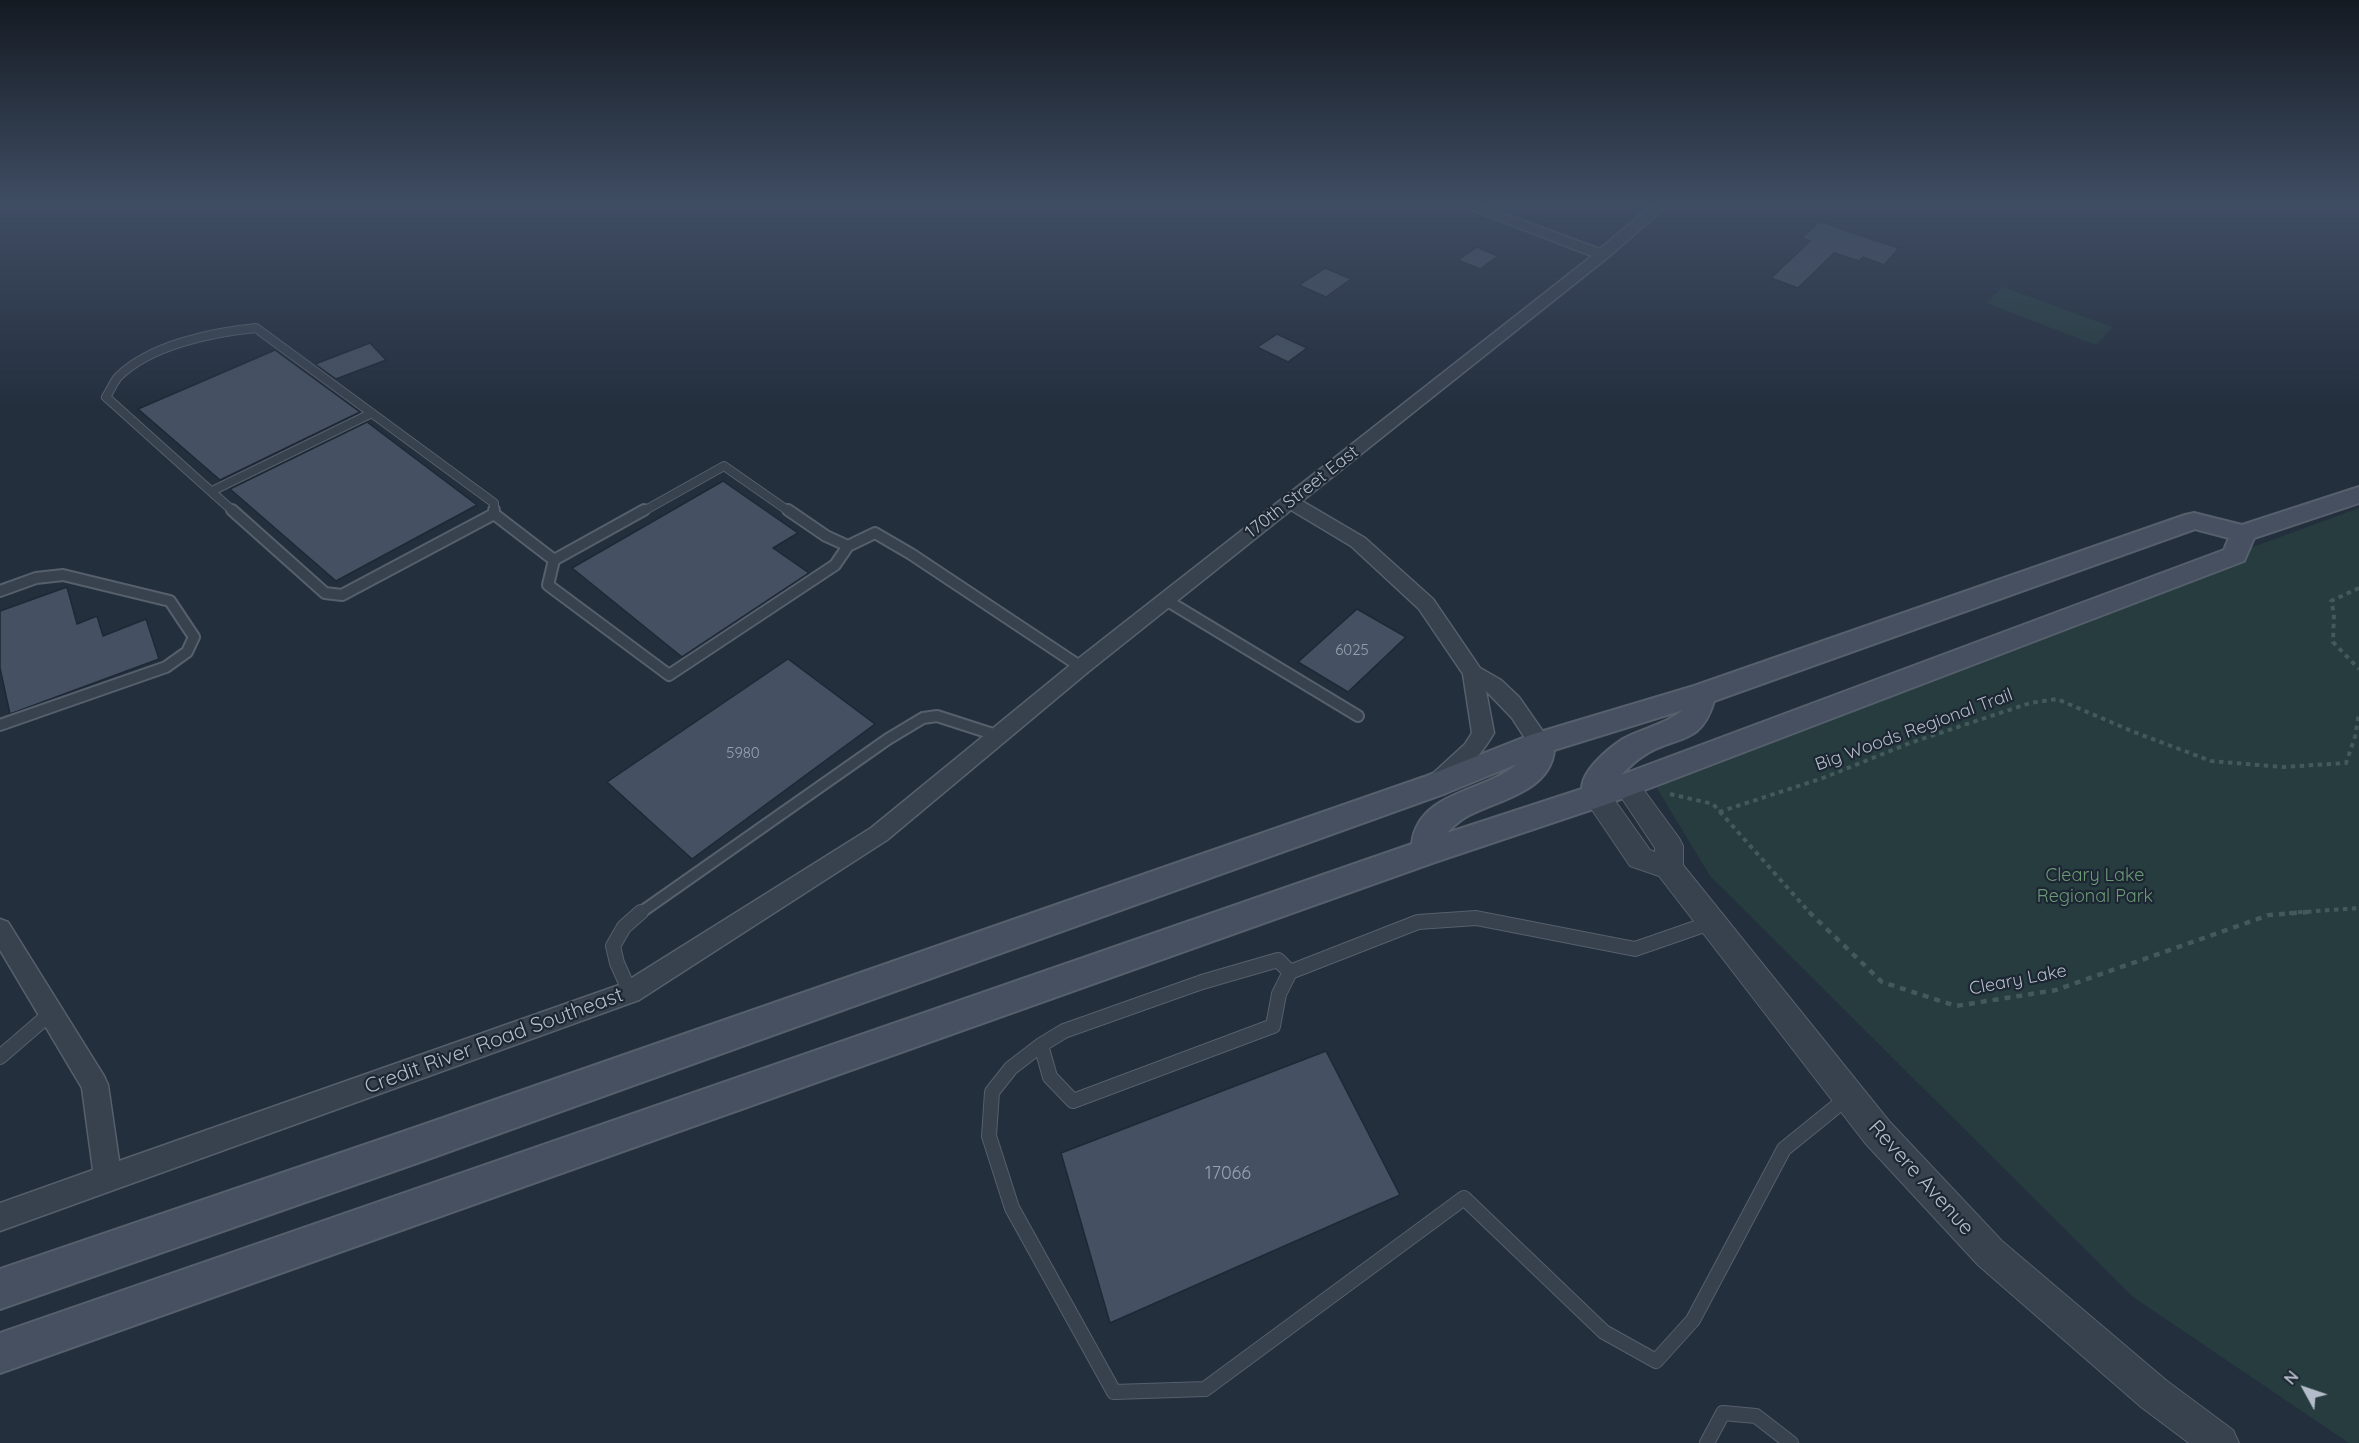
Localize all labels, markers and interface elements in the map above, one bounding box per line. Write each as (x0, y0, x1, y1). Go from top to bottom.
street label: 170th Street East (1241, 441, 1363, 543)
house number: 6025 (1335, 641, 1369, 659)
street label: Big Woods Regional Trail (1812, 684, 2016, 776)
house number: 5980 (726, 744, 760, 762)
park label: Cleary Lake Regional Park (2037, 865, 2153, 908)
street label: Cleary Lake (1967, 960, 2069, 1000)
street label: Credit River Road Southeast (361, 982, 627, 1100)
street label: Revere Avenue (1863, 1115, 1979, 1241)
house number: 17066 (1205, 1163, 1251, 1185)
north arrow (2275, 1359, 2335, 1419)
text: N (2280, 1367, 2303, 1388)

